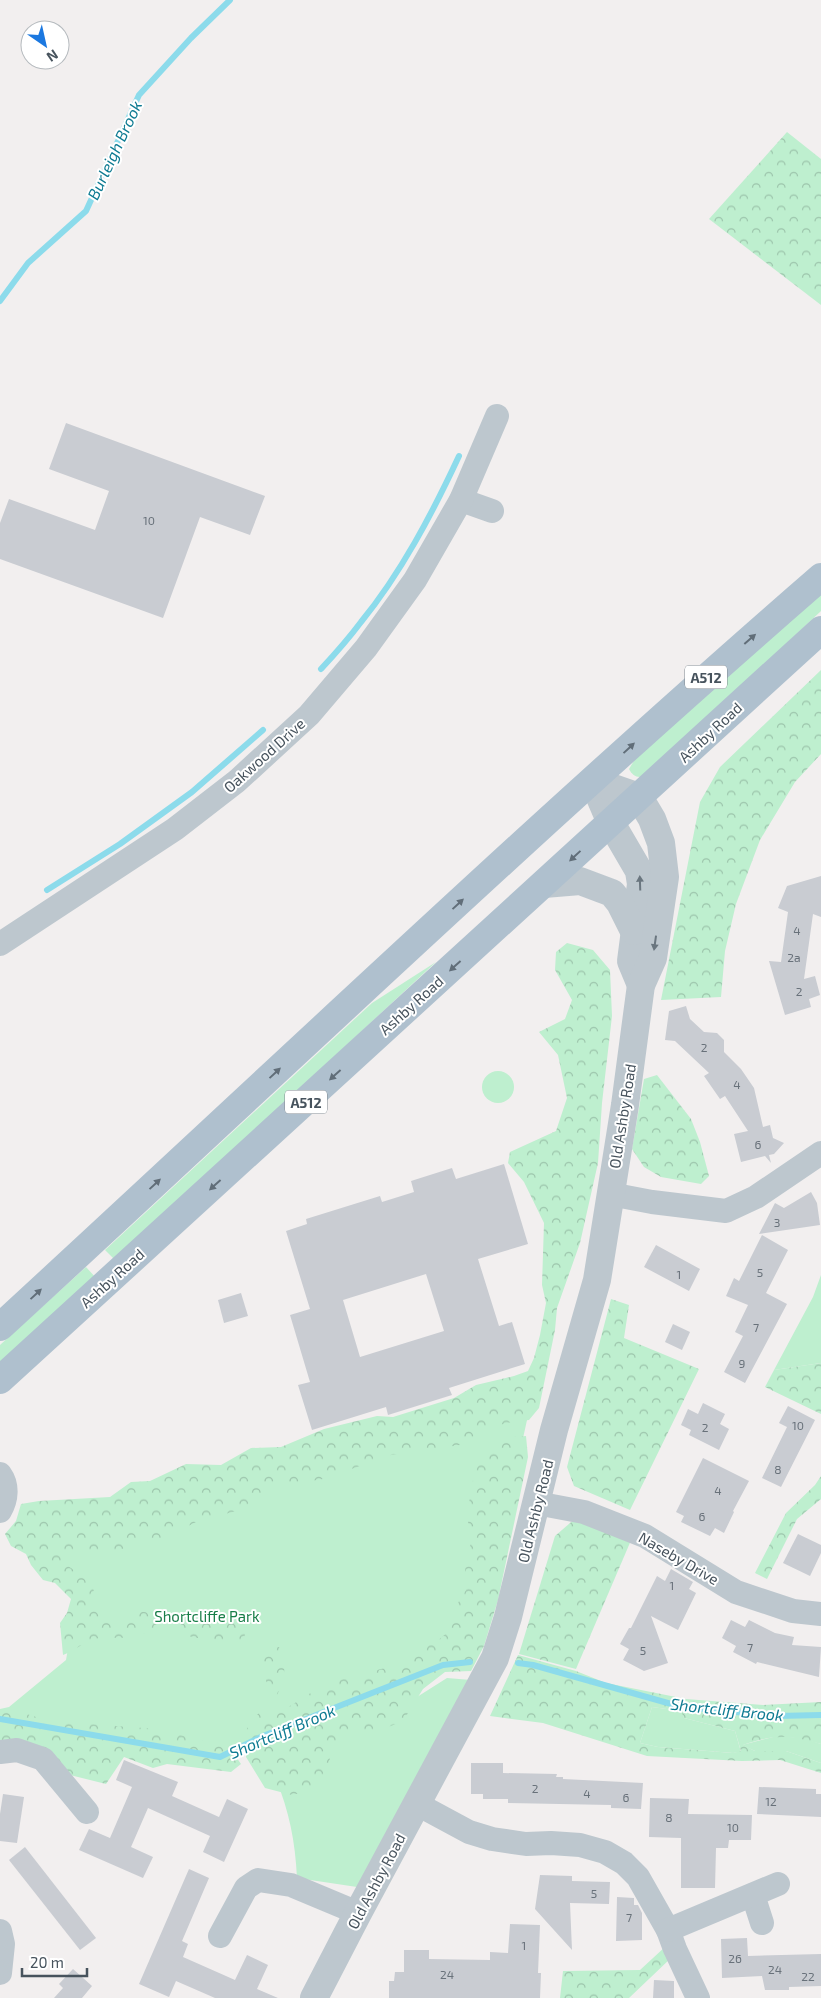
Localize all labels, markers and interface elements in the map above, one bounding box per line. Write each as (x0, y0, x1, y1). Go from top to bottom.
north arrow (20, 20, 70, 70)
text: N (44, 46, 61, 66)
water label: Burleigh Brook (83, 97, 145, 203)
house number: 10 (143, 513, 155, 527)
one-way arrow (743, 633, 756, 644)
road number: A512 (685, 666, 727, 689)
street label: Ashby Road (675, 698, 745, 766)
street label: Oakwood Drive (220, 714, 308, 796)
one-way arrow (623, 742, 635, 754)
one-way arrow (569, 850, 581, 862)
one-way arrow (636, 875, 644, 891)
one-way arrow (451, 898, 463, 910)
house number: 4 (793, 923, 801, 937)
one-way arrow (651, 935, 659, 951)
house number: 2a (787, 950, 801, 964)
one-way arrow (448, 960, 461, 971)
street label: Ashby Road (375, 972, 447, 1038)
house number: 2 (796, 984, 803, 998)
house number: 2 (701, 1040, 708, 1054)
street label: Old Ashby Road (605, 1062, 639, 1170)
one-way arrow (268, 1067, 280, 1079)
one-way arrow (329, 1069, 341, 1081)
house number: 4 (733, 1077, 741, 1091)
road number: A512 (285, 1090, 327, 1114)
house number: 6 (755, 1137, 762, 1151)
one-way arrow (149, 1178, 161, 1190)
one-way arrow (209, 1179, 221, 1191)
house number: 3 (774, 1215, 780, 1229)
street label: Ashby Road (76, 1245, 148, 1311)
house number: 5 (757, 1265, 763, 1279)
house number: 1 (677, 1267, 681, 1281)
one-way arrow (29, 1288, 41, 1300)
house number: 7 (753, 1320, 759, 1334)
house number: 9 (739, 1356, 746, 1370)
house number: 10 (792, 1418, 804, 1432)
house number: 2 (702, 1420, 709, 1434)
street label: Old Ashby Road (513, 1458, 557, 1564)
house number: 8 (774, 1462, 782, 1476)
house number: 4 (714, 1483, 722, 1497)
house number: 6 (699, 1509, 706, 1523)
street label: Naseby Drive (636, 1528, 722, 1588)
house number: 1 (670, 1578, 674, 1592)
park label: Shortcliffe Park (154, 1607, 260, 1625)
house number: 7 (747, 1640, 753, 1654)
house number: 5 (640, 1643, 646, 1657)
water label: Shortcliff Brook (670, 1694, 784, 1724)
water label: Shortcliff Brook (226, 1700, 338, 1762)
house number: 2 (532, 1781, 539, 1795)
house number: 4 (583, 1786, 591, 1800)
house number: 6 (623, 1790, 630, 1804)
house number: 12 (765, 1794, 777, 1808)
house number: 8 (665, 1810, 673, 1824)
house number: 10 (727, 1820, 739, 1834)
street label: Old Ashby Road (343, 1830, 409, 1932)
house number: 5 (591, 1886, 597, 1900)
house number: 7 (626, 1910, 632, 1924)
house number: 1 (522, 1938, 526, 1952)
scale bar (22, 1946, 88, 1978)
house number: 26 (728, 1951, 742, 1965)
text: 20 m (30, 1953, 64, 1971)
house number: 24 (768, 1962, 782, 1976)
house number: 24 (440, 1967, 454, 1981)
house number: 22 (801, 1969, 815, 1983)

